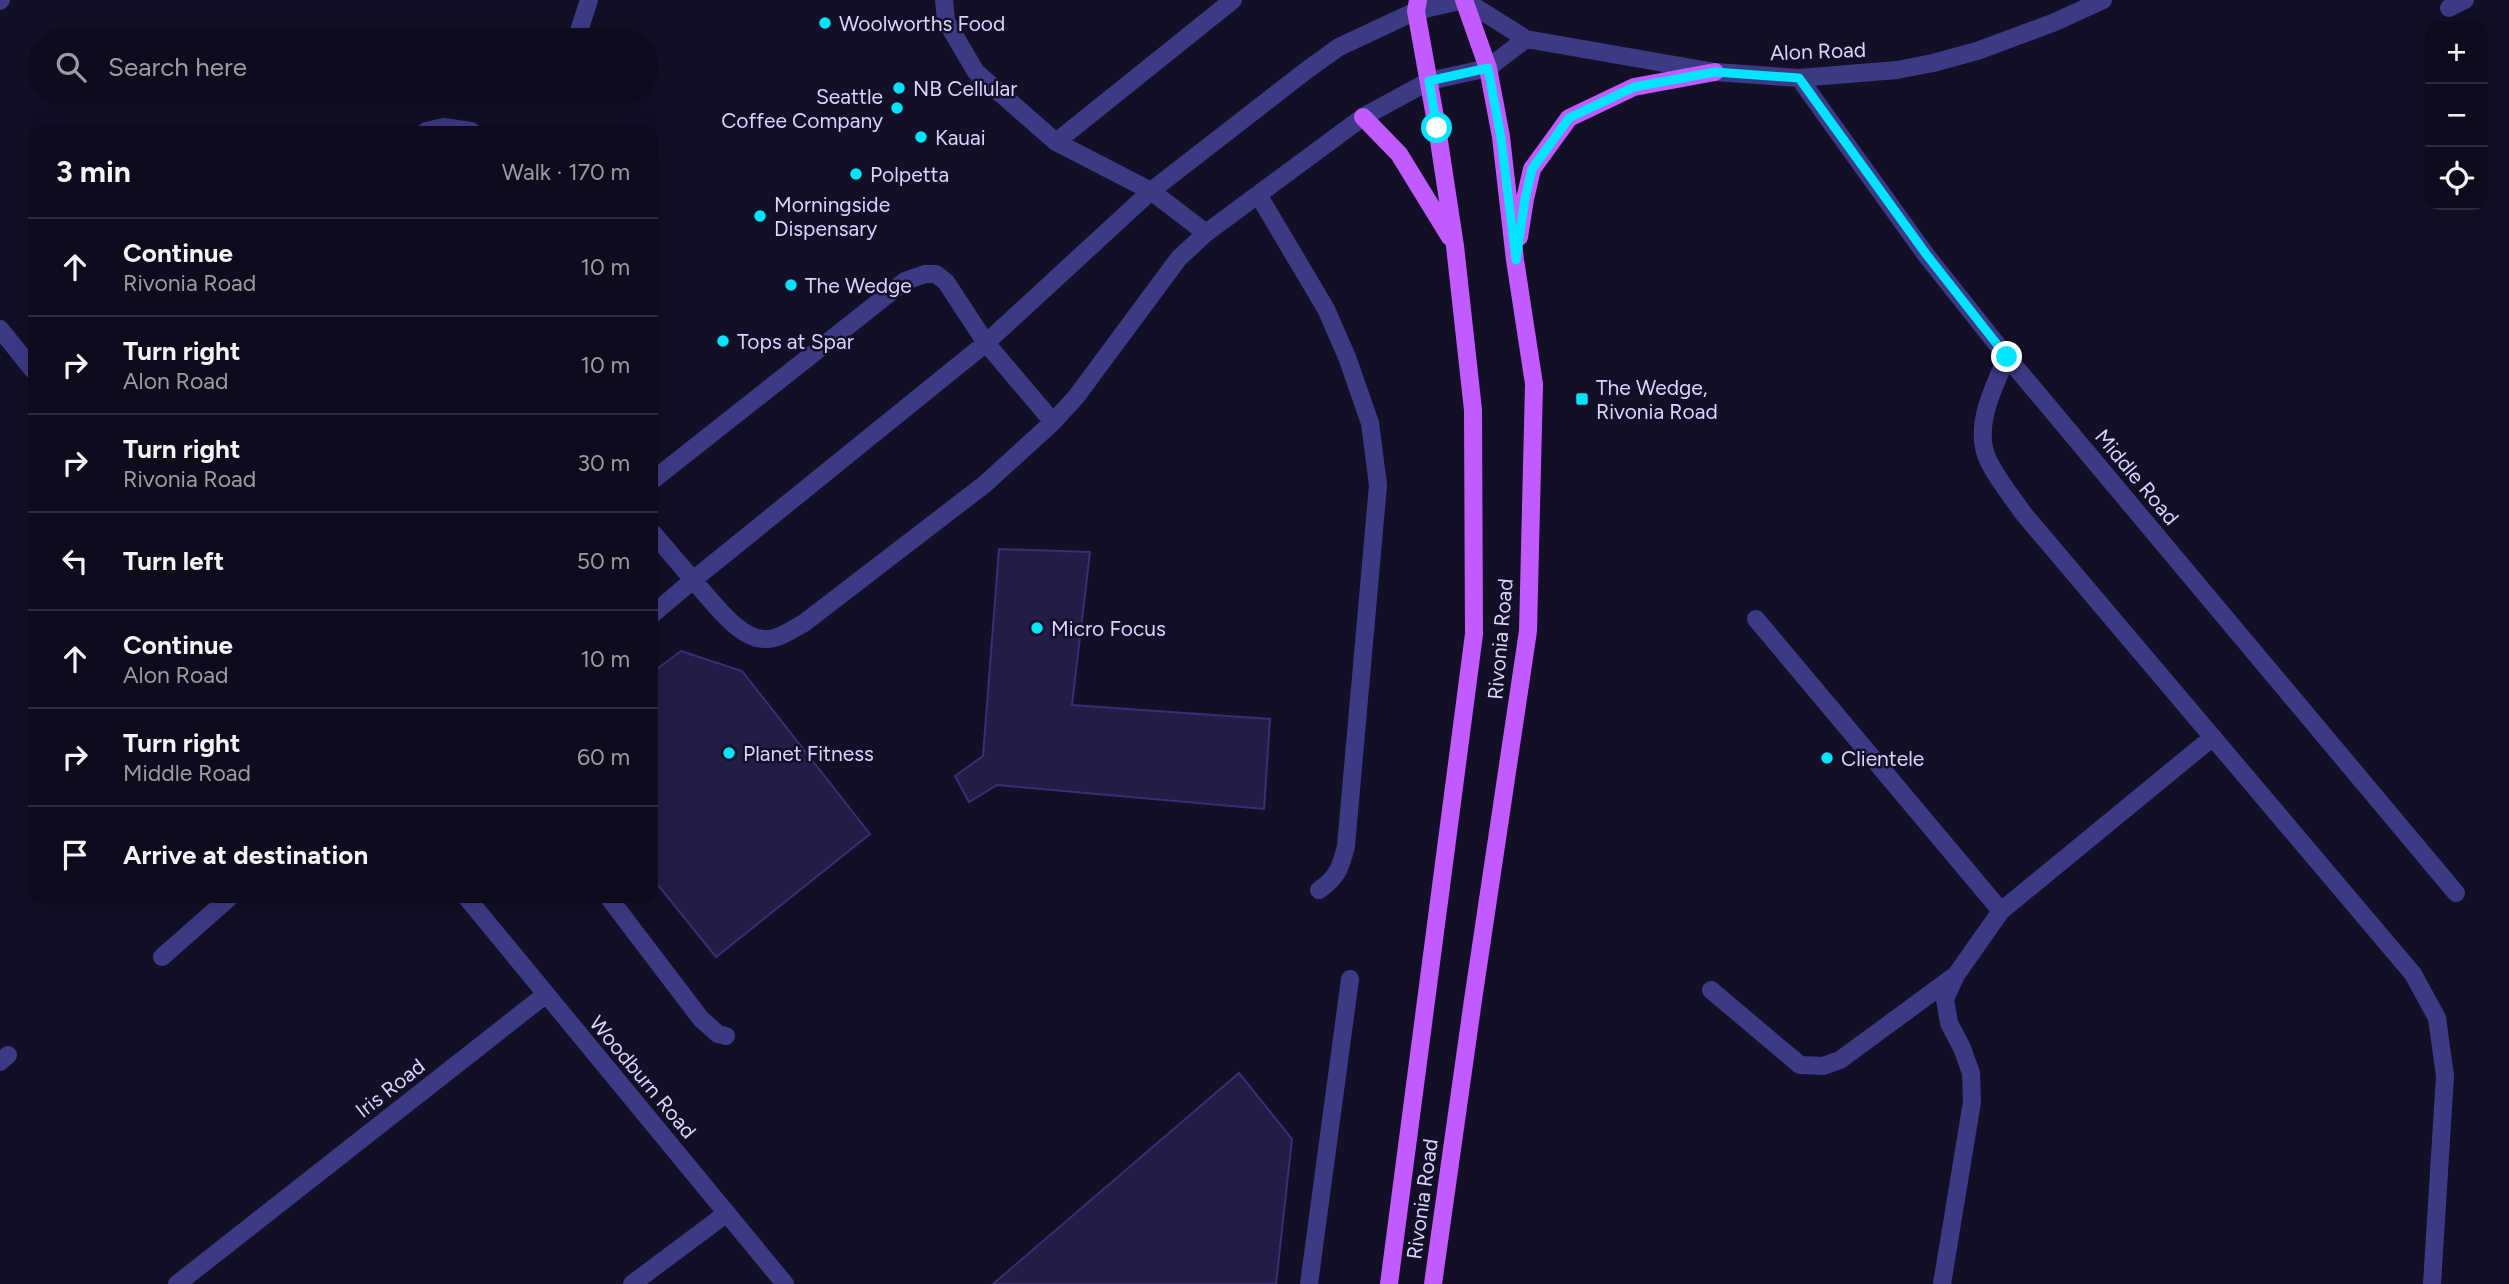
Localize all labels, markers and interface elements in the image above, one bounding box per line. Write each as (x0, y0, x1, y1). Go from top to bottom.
place label: Woolworths Food (839, 11, 1005, 36)
marker: Woolworths Food (817, 15, 833, 31)
map controls (2425, 21, 2488, 210)
button: + (2425, 21, 2488, 84)
search box (28, 28, 658, 105)
street label: Alon Road (1769, 37, 1867, 65)
icon: search (52, 48, 90, 86)
text: Search here (108, 51, 247, 83)
place label: NB Cellular (913, 76, 1017, 101)
marker: NB Cellular (891, 80, 907, 96)
place label: Seattle Coffee Company (721, 84, 883, 133)
button: − (2425, 84, 2488, 147)
marker: Seattle Coffee Company (889, 100, 905, 116)
route start (1421, 112, 1452, 143)
place label: Kauai (935, 125, 986, 150)
marker: Kauai (913, 129, 929, 145)
button: locate (2425, 147, 2488, 210)
text: 3 min (56, 153, 131, 190)
text: Walk · 170 m (502, 158, 630, 186)
place label: Polpetta (870, 162, 949, 187)
marker: Polpetta (848, 166, 864, 182)
place label: Morningside Dispensary (774, 192, 890, 241)
marker: Morningside Dispensary (752, 208, 768, 224)
text: Continue (123, 237, 233, 269)
icon: ahead (56, 248, 94, 286)
text: 10 m (581, 253, 630, 281)
text: Rivonia Road (123, 269, 256, 297)
place label: The Wedge (805, 273, 912, 298)
marker: The Wedge (783, 277, 799, 293)
place label: Tops at Spar (737, 329, 854, 354)
marker: Tops at Spar (715, 333, 731, 349)
text: Turn right (123, 335, 240, 367)
route end (1991, 341, 2022, 372)
icon: right (56, 346, 94, 384)
text: 10 m (581, 351, 630, 379)
text: Alon Road (123, 367, 228, 395)
place label: The Wedge, Rivonia Road (1596, 375, 1718, 424)
marker: The Wedge, Rivonia Road (1574, 391, 1590, 407)
street label: Middle Road (2090, 424, 2184, 530)
text: Turn right (123, 433, 240, 465)
icon: right (56, 444, 94, 482)
text: 30 m (577, 449, 630, 477)
text: Rivonia Road (123, 465, 256, 493)
icon: left (56, 542, 94, 580)
text: Turn left (123, 545, 224, 577)
text: 50 m (577, 547, 630, 575)
street label: Rivonia Road (1482, 577, 1518, 701)
place label: Micro Focus (1051, 616, 1166, 641)
marker: Micro Focus (1029, 620, 1045, 636)
text: Continue (123, 629, 233, 661)
icon: ahead (56, 640, 94, 678)
text: 10 m (581, 645, 630, 673)
text: Alon Road (123, 661, 228, 689)
text: Turn right (123, 727, 240, 759)
icon: right (56, 738, 94, 776)
place label: Planet Fitness (743, 741, 874, 766)
text: 60 m (577, 743, 630, 771)
marker: Planet Fitness (721, 745, 737, 761)
place label: Clientele (1841, 746, 1924, 771)
marker: Clientele (1819, 750, 1835, 766)
text: Middle Road (123, 759, 251, 787)
icon: arrive (56, 836, 94, 874)
text: Arrive at destination (123, 839, 368, 871)
street label: Woodburn Road (584, 1011, 702, 1143)
street label: Iris Road (350, 1053, 430, 1123)
street label: Rivonia Road (1401, 1137, 1443, 1261)

